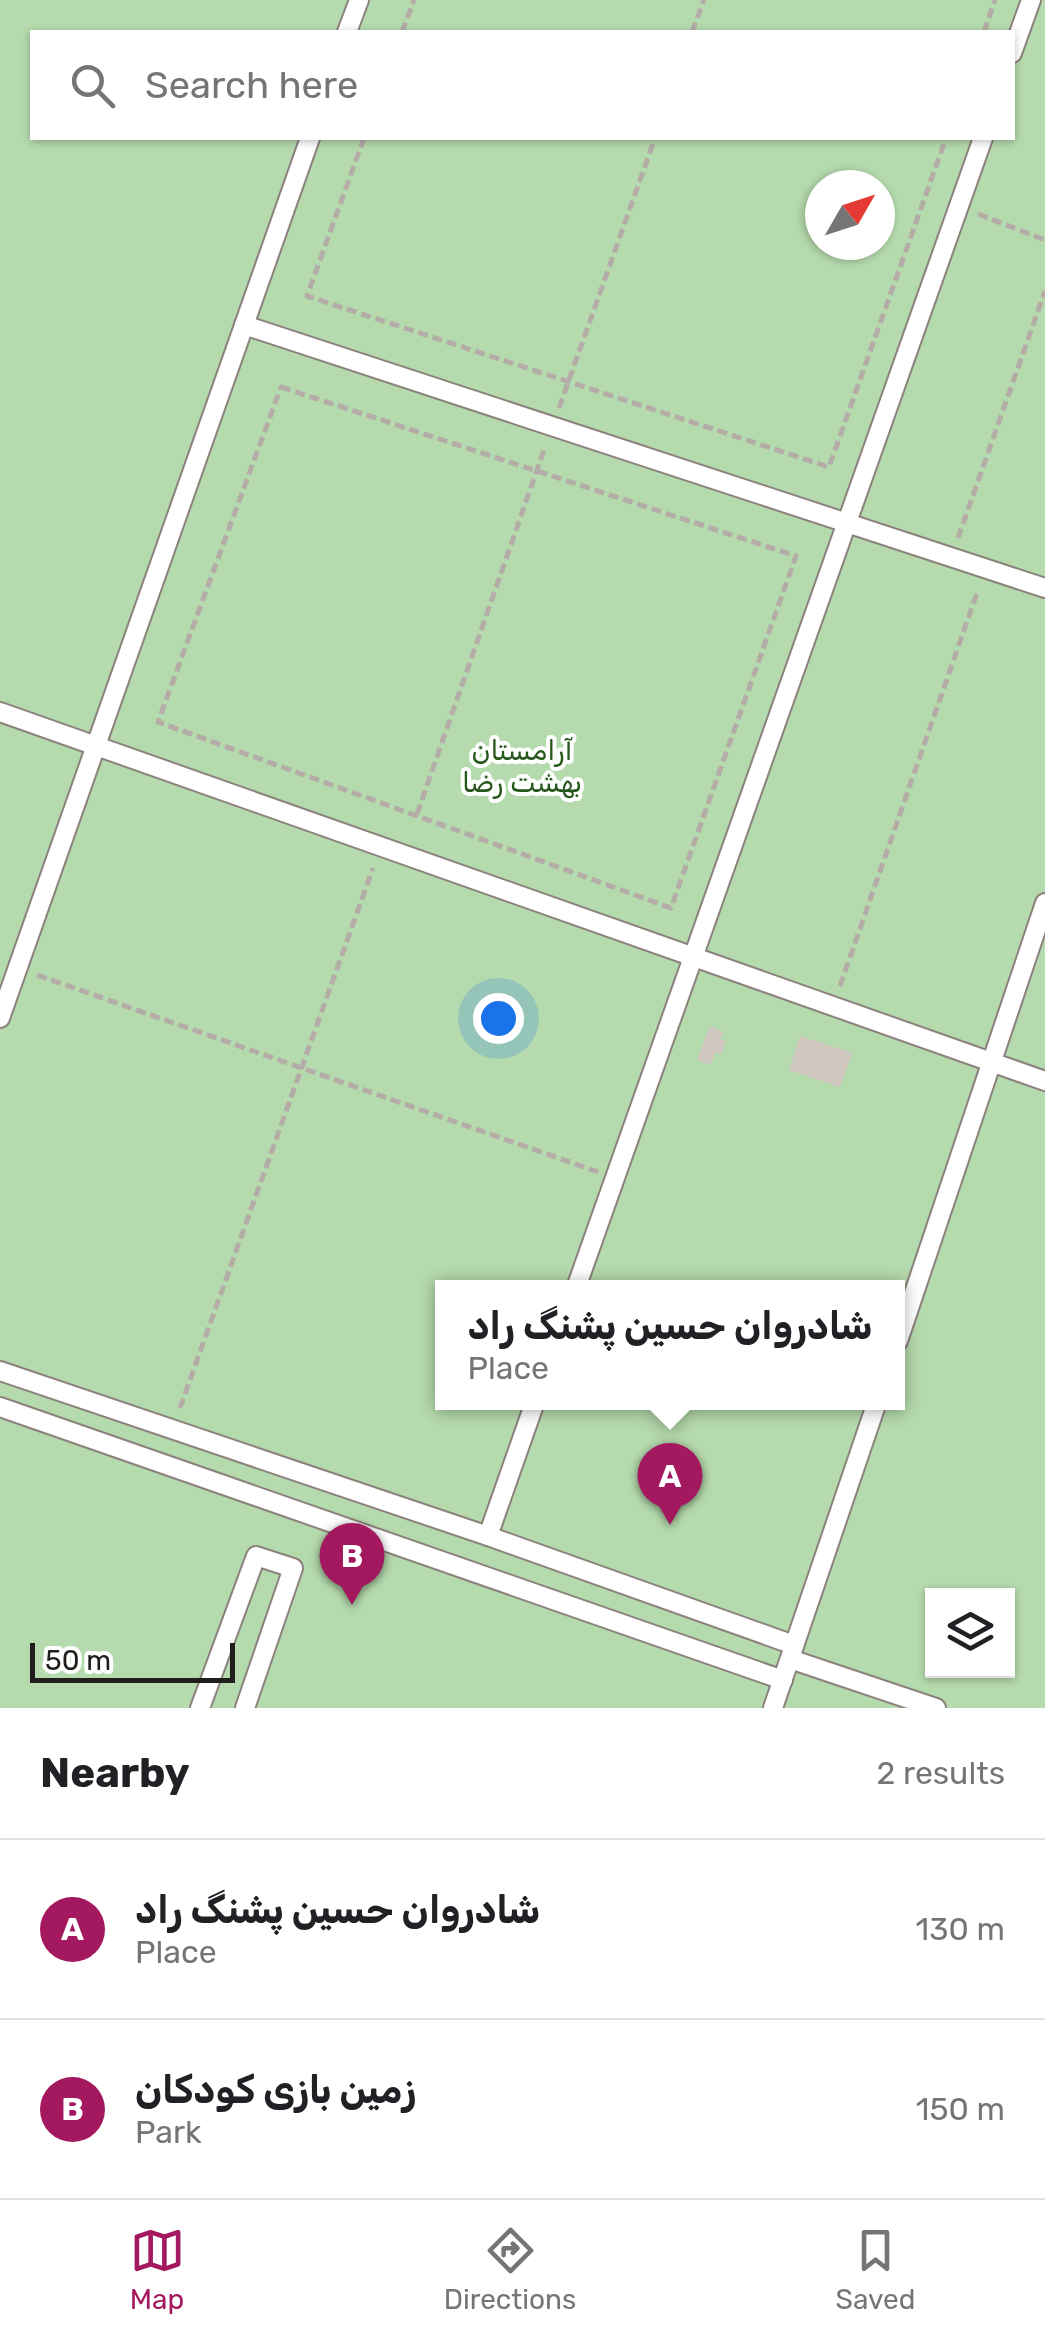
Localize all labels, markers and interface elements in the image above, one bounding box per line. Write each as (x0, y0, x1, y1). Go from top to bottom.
search box (30, 30, 1015, 140)
icon: search (65, 58, 120, 113)
text: Search here (145, 62, 358, 108)
north arrow (805, 170, 895, 260)
park label: آرامستان بهشت رضا (462, 734, 582, 799)
your location (473, 993, 524, 1044)
popup (435, 1280, 905, 1410)
text: شادروان حسین پشنگ راد (467, 1303, 873, 1349)
text: Place (467, 1349, 549, 1387)
pin: A (638, 1442, 702, 1525)
pin: B (320, 1522, 384, 1605)
map controls (925, 1588, 1015, 1678)
button: layers (925, 1588, 1015, 1678)
scale bar (30, 1638, 235, 1682)
text: 50 m (45, 1644, 111, 1677)
text: Nearby (40, 1748, 190, 1798)
text: 2 results (876, 1754, 1005, 1792)
text: شادروان حسین پشنگ راد (135, 1887, 540, 1933)
text: A (61, 1910, 84, 1948)
text: 130 m (915, 1910, 1005, 1948)
text: Place (135, 1933, 217, 1971)
text: زمین بازی کودکان (135, 2067, 416, 2113)
text: B (61, 2090, 84, 2128)
text: 150 m (916, 2090, 1005, 2128)
text: Park (135, 2113, 202, 2151)
tab: Map (130, 2223, 185, 2316)
tab: Directions (444, 2223, 576, 2316)
tab: Saved (835, 2223, 915, 2316)

